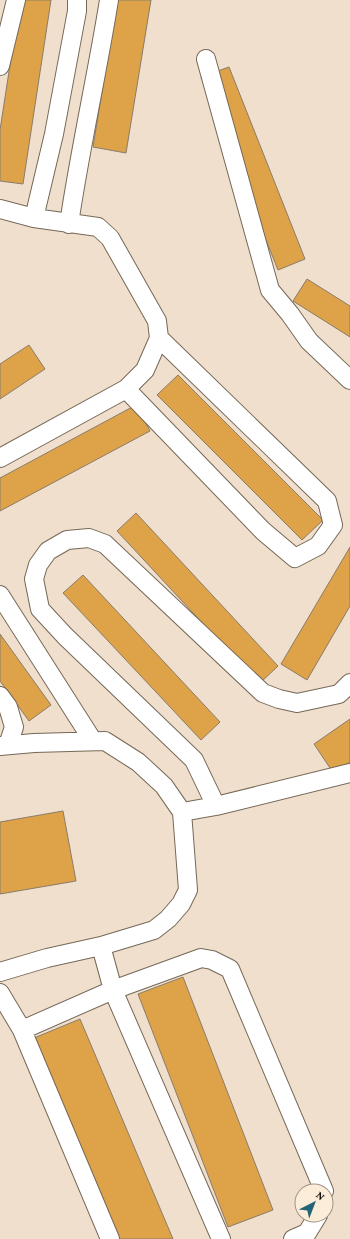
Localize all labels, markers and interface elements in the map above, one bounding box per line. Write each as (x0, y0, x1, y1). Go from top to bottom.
north arrow (294, 1183, 334, 1223)
text: N (314, 1189, 328, 1203)

